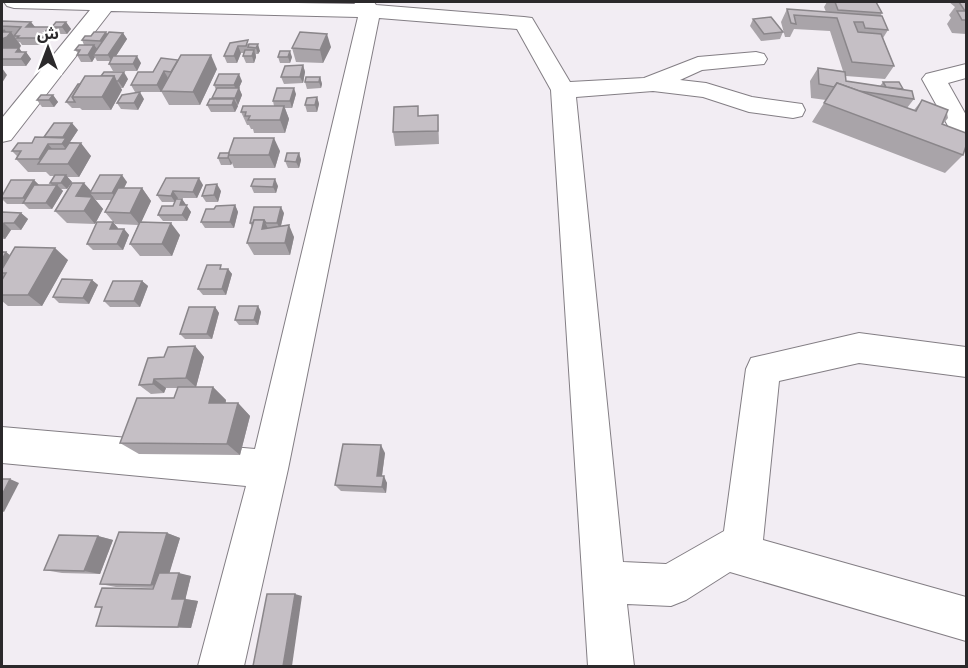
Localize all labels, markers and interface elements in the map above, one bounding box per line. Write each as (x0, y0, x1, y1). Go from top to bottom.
north arrow (18, 18, 78, 78)
text: ش (37, 24, 59, 43)

